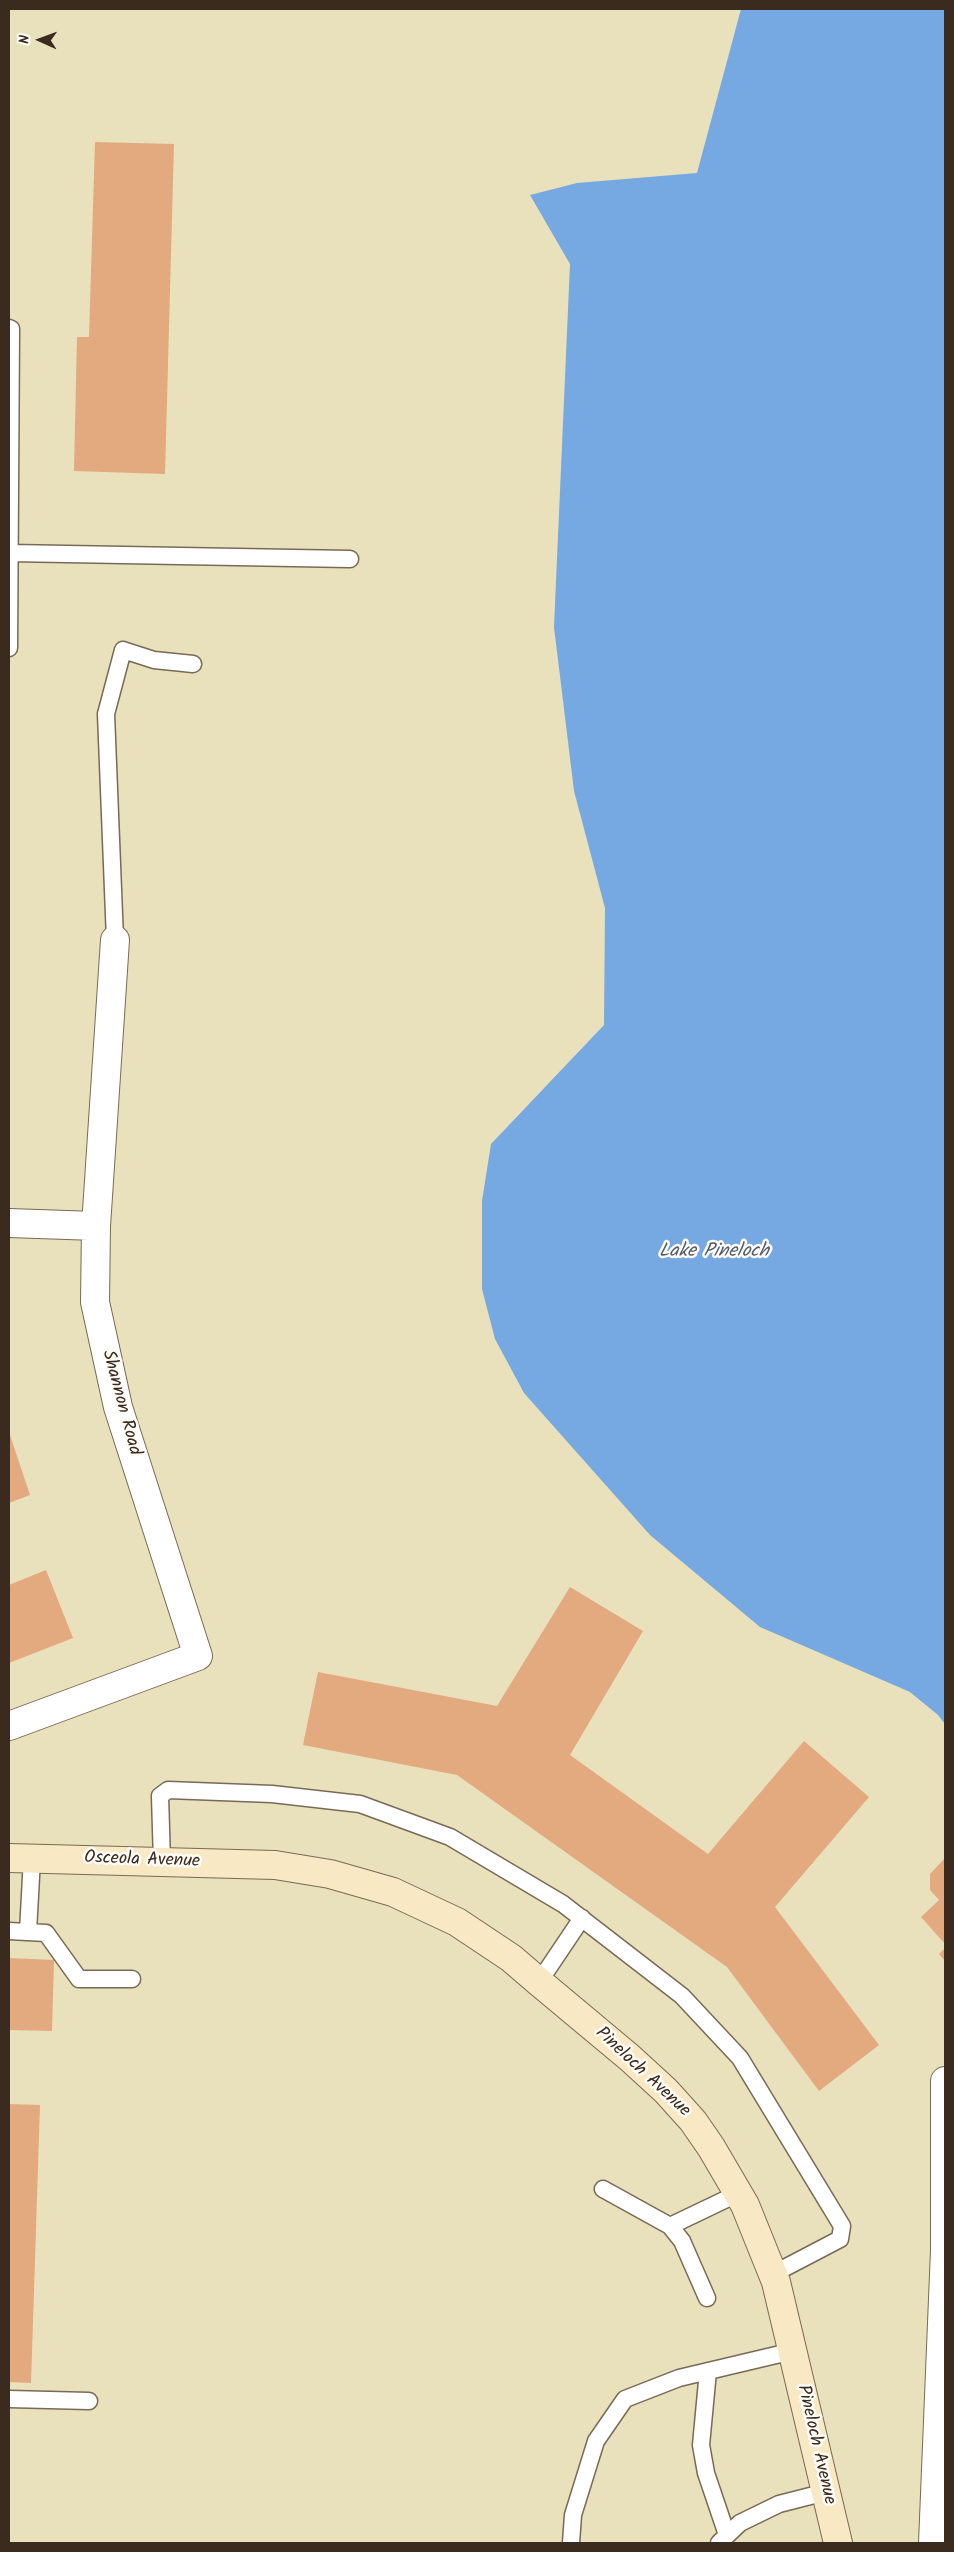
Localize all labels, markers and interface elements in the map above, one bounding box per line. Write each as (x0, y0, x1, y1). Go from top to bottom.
north arrow (15, 15, 65, 65)
text: N (14, 35, 36, 44)
water label: Lake Pineloch (659, 1242, 769, 1264)
street label: Shannon Road (96, 1348, 144, 1458)
street label: Osceola Avenue (84, 1848, 200, 1874)
street label: Pineloch Avenue (590, 2023, 694, 2123)
street label: Pineloch Avenue (791, 2383, 839, 2507)

